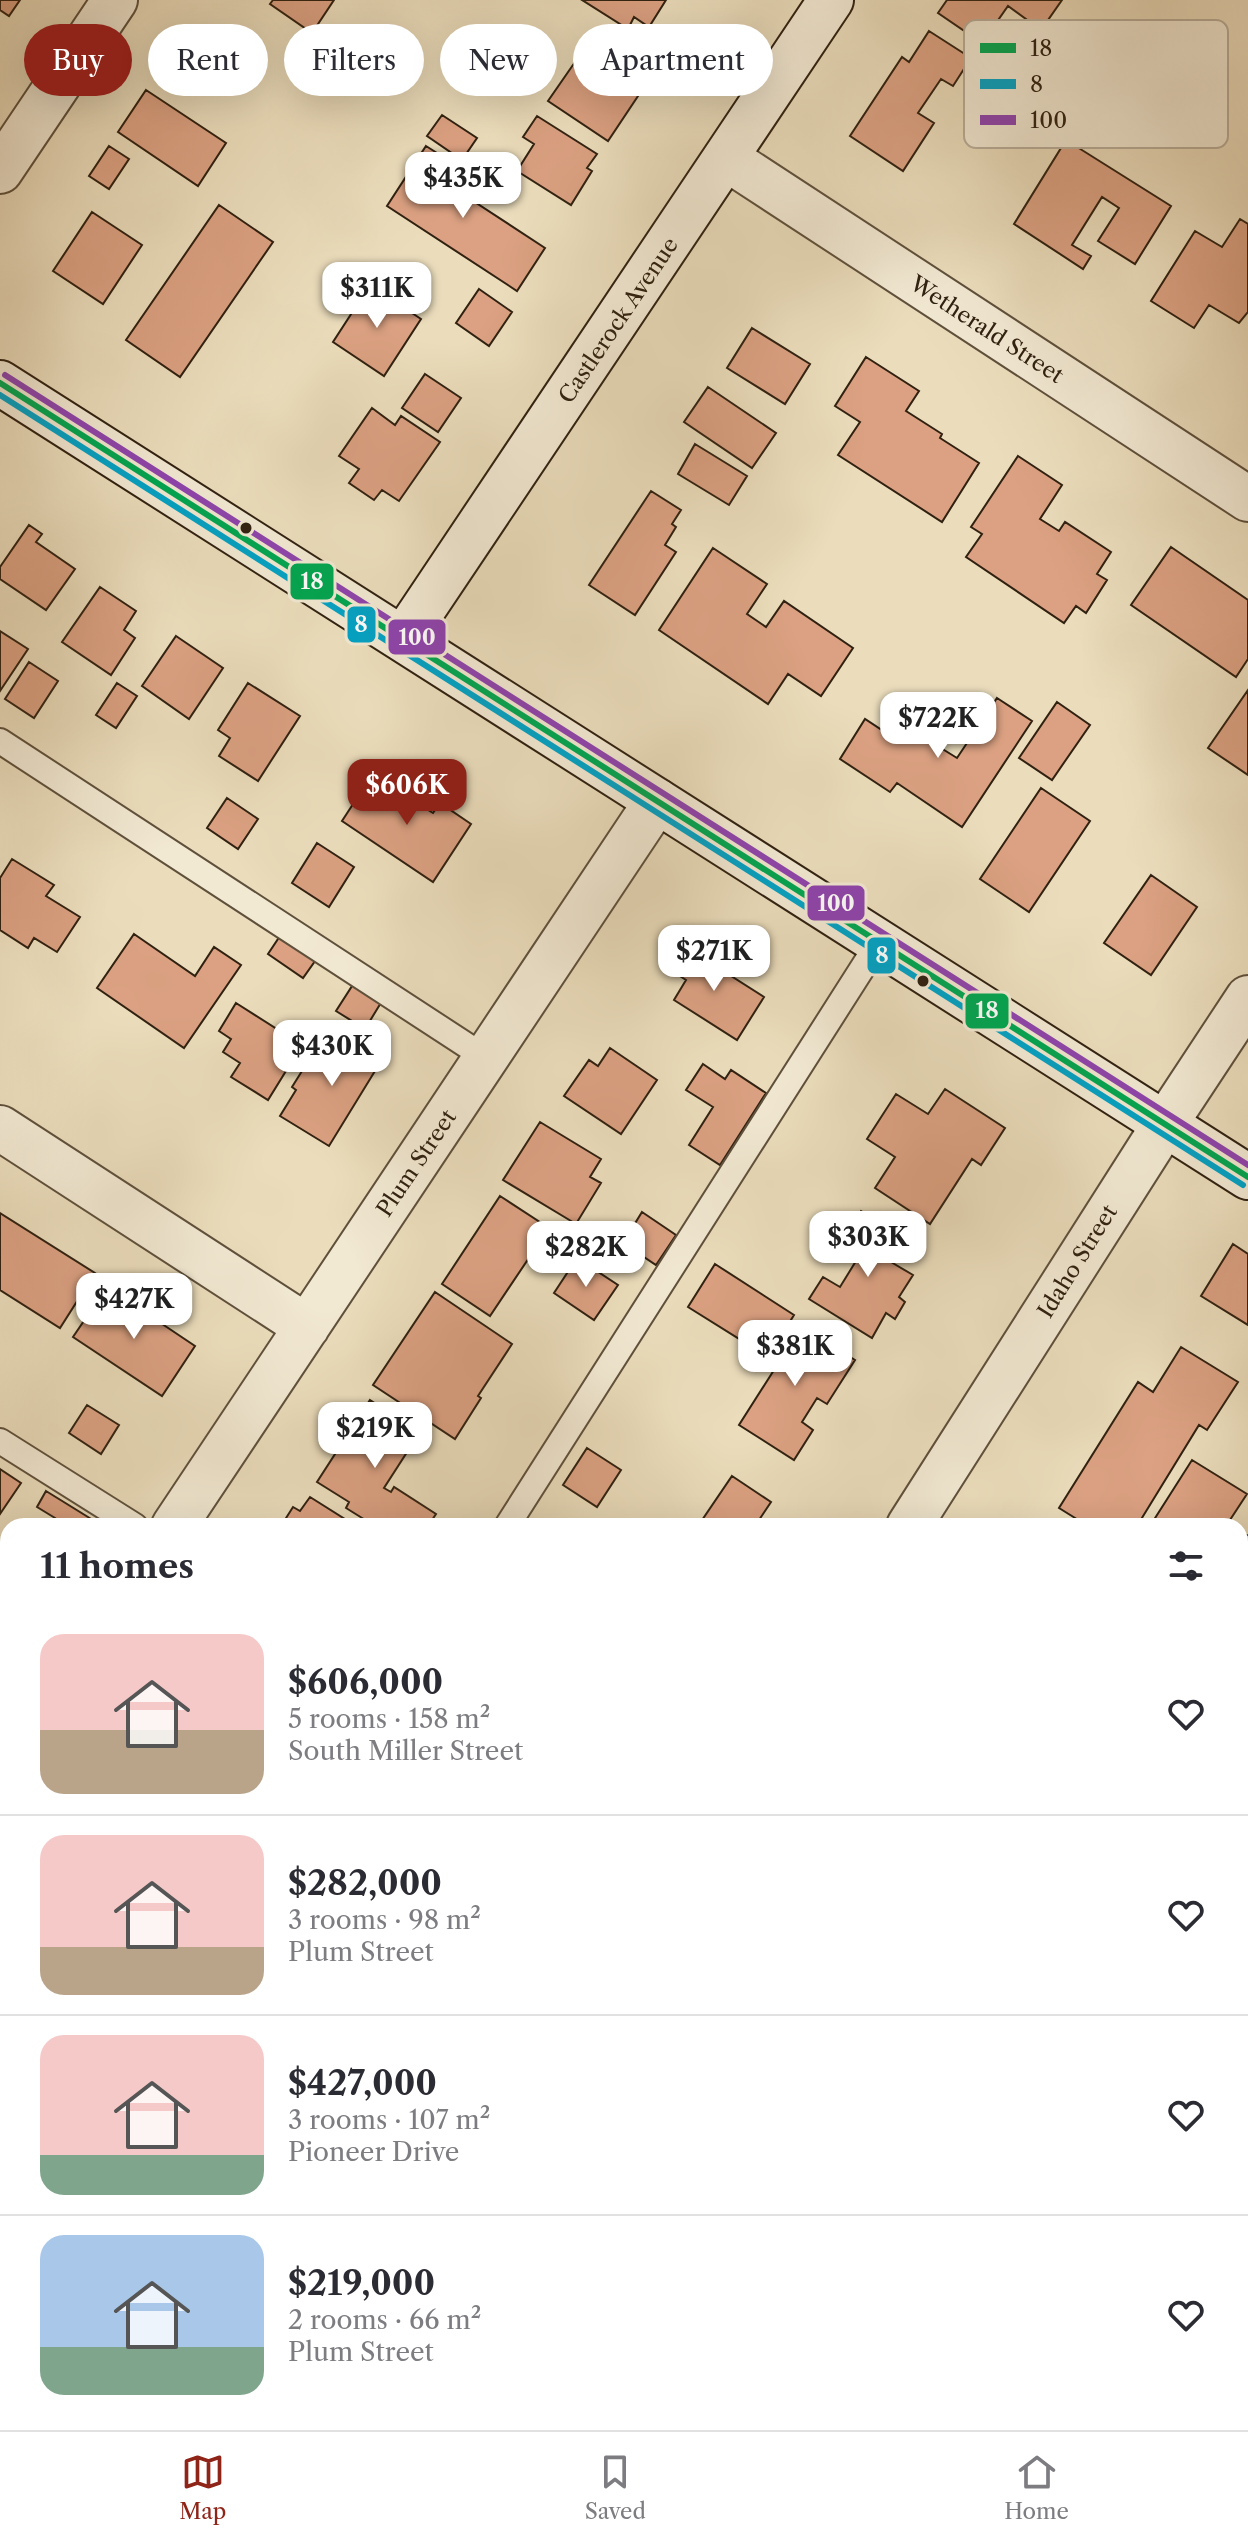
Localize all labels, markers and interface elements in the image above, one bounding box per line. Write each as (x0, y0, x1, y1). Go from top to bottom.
legend (964, 20, 1228, 148)
chip: Buy (24, 24, 132, 96)
chip: Rent (148, 24, 268, 96)
chip: Filters (284, 24, 424, 96)
chip: New (440, 24, 557, 96)
chip: Apartment (573, 24, 773, 96)
text: 18 (1030, 35, 1052, 62)
text: 8 (1030, 71, 1043, 98)
text: 100 (1030, 107, 1067, 134)
pin: $435K (407, 152, 519, 220)
text: $435K (423, 162, 503, 194)
street label: Castlerock Avenue (553, 232, 684, 408)
pin: $311K (321, 262, 433, 330)
street label: Wetherald Street (904, 269, 1069, 389)
text: $311K (340, 272, 414, 304)
unlabelled marker (238, 520, 254, 536)
line badge: 18 (289, 562, 335, 601)
text: 18 (300, 568, 324, 595)
line badge: 8 (346, 605, 377, 644)
text: 8 (354, 611, 368, 638)
line badge: 100 (387, 618, 447, 656)
text: 100 (398, 624, 436, 651)
pin: $722K (882, 692, 994, 760)
text: $722K (898, 702, 978, 734)
pin: $606K (351, 759, 463, 827)
text: $606K (366, 769, 448, 801)
line badge: 100 (806, 884, 866, 922)
text: 100 (817, 890, 855, 917)
pin: $271K (658, 925, 770, 993)
text: $271K (676, 935, 752, 967)
line badge: 8 (866, 936, 897, 975)
text: 8 (875, 942, 889, 969)
unlabelled marker (915, 973, 931, 989)
line badge: 18 (964, 992, 1010, 1030)
text: 18 (975, 997, 999, 1024)
pin: $430K (276, 1020, 388, 1088)
text: $430K (291, 1030, 373, 1062)
street label: Plum Street (371, 1104, 462, 1222)
street label: Idaho Street (1032, 1200, 1123, 1323)
pin: $303K (812, 1211, 924, 1279)
pin: $282K (530, 1221, 642, 1289)
text: $303K (827, 1221, 909, 1253)
text: $282K (545, 1231, 627, 1263)
pin: $427K (78, 1273, 190, 1341)
text: $427K (94, 1283, 174, 1315)
pin: $381K (739, 1320, 851, 1388)
text: $381K (756, 1330, 834, 1362)
pin: $219K (319, 1402, 431, 1470)
text: $219K (336, 1412, 414, 1444)
icon: filters (1164, 1544, 1208, 1588)
text: 11 homes (40, 1545, 194, 1587)
text: $606,000 (288, 1661, 443, 1703)
icon: home (104, 1666, 200, 1762)
icon: heart (1164, 1692, 1208, 1736)
text: 5 rooms · 158 m² (288, 1703, 490, 1735)
text: South Miller Street (288, 1735, 523, 1767)
text: $282,000 (288, 1862, 442, 1904)
icon: home (104, 1867, 200, 1963)
icon: heart (1164, 1893, 1208, 1937)
text: 3 rooms · 98 m² (288, 1904, 481, 1936)
text: Plum Street (288, 1936, 434, 1968)
text: $427,000 (288, 2062, 437, 2104)
icon: home (104, 2067, 200, 2163)
icon: heart (1164, 2093, 1208, 2137)
text: 3 rooms · 107 m² (288, 2104, 490, 2136)
text: Pioneer Drive (288, 2136, 459, 2168)
text: $219,000 (288, 2262, 435, 2304)
icon: home (104, 2267, 200, 2363)
icon: heart (1164, 2293, 1208, 2337)
text: 2 rooms · 66 m² (288, 2304, 481, 2336)
text: Plum Street (288, 2336, 434, 2368)
tab: Map (179, 2450, 226, 2525)
tab: Saved (585, 2450, 646, 2525)
tab: Home (1004, 2450, 1069, 2525)

